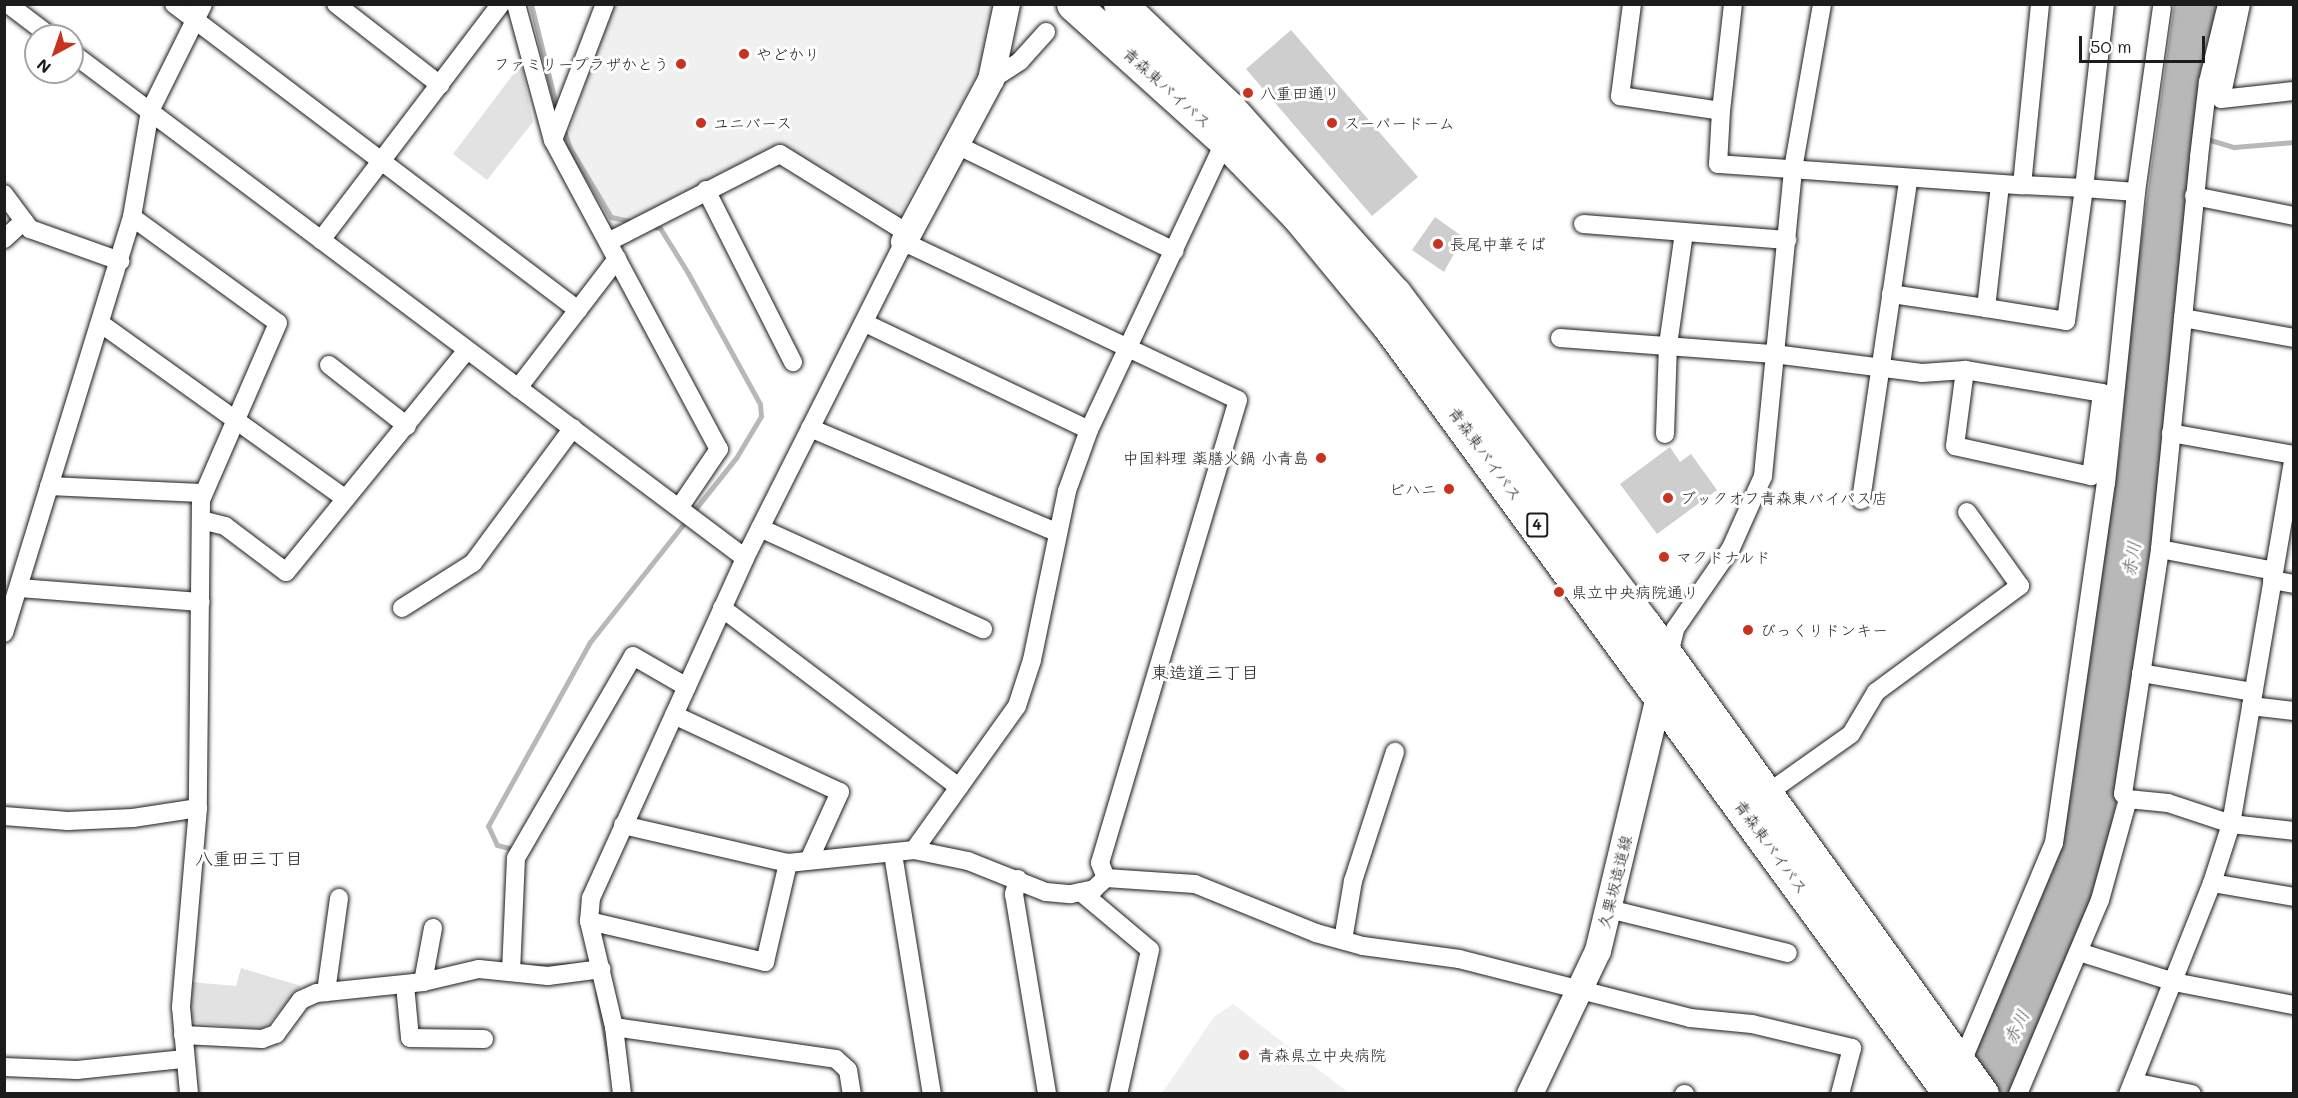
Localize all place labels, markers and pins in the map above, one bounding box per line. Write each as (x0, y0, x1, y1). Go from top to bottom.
place label: やどかり (756, 44, 820, 64)
marker: やどかり (737, 47, 751, 61)
place label: ファミリープラザかとう (493, 54, 669, 74)
marker: ファミリープラザかとう (674, 57, 688, 71)
place label: 八重田通り (1260, 83, 1340, 103)
marker: 八重田通り (1241, 86, 1255, 100)
place label: ユニバース (713, 113, 793, 133)
place label: スーパードーム (1344, 113, 1455, 133)
marker: ユニバース (694, 116, 708, 130)
marker: スーパードーム (1325, 116, 1339, 130)
place label: 長尾中華そば (1450, 234, 1546, 254)
marker: 長尾中華そば (1431, 237, 1445, 251)
place label: 中国料理 薬膳火鍋 小青島 (1123, 448, 1309, 468)
marker: 中国料理 薬膳火鍋 小青島 (1314, 451, 1328, 465)
place label: ビハニ (1389, 479, 1437, 499)
marker: ビハニ (1442, 482, 1456, 496)
place label: ブックオフ青森東バイパス店 (1680, 488, 1888, 508)
marker: ブックオフ青森東バイパス店 (1661, 491, 1675, 505)
place label: マクドナルド (1676, 547, 1772, 567)
marker: マクドナルド (1657, 550, 1671, 564)
place label: 県立中央病院通り (1571, 582, 1699, 602)
marker: 県立中央病院通り (1552, 585, 1566, 599)
place label: びっくりドンキー (1760, 620, 1888, 640)
marker: びっくりドンキー (1741, 623, 1755, 637)
place label: 青森県立中央病院 (1258, 1045, 1386, 1065)
marker: 青森県立中央病院 (1235, 1046, 1253, 1064)

